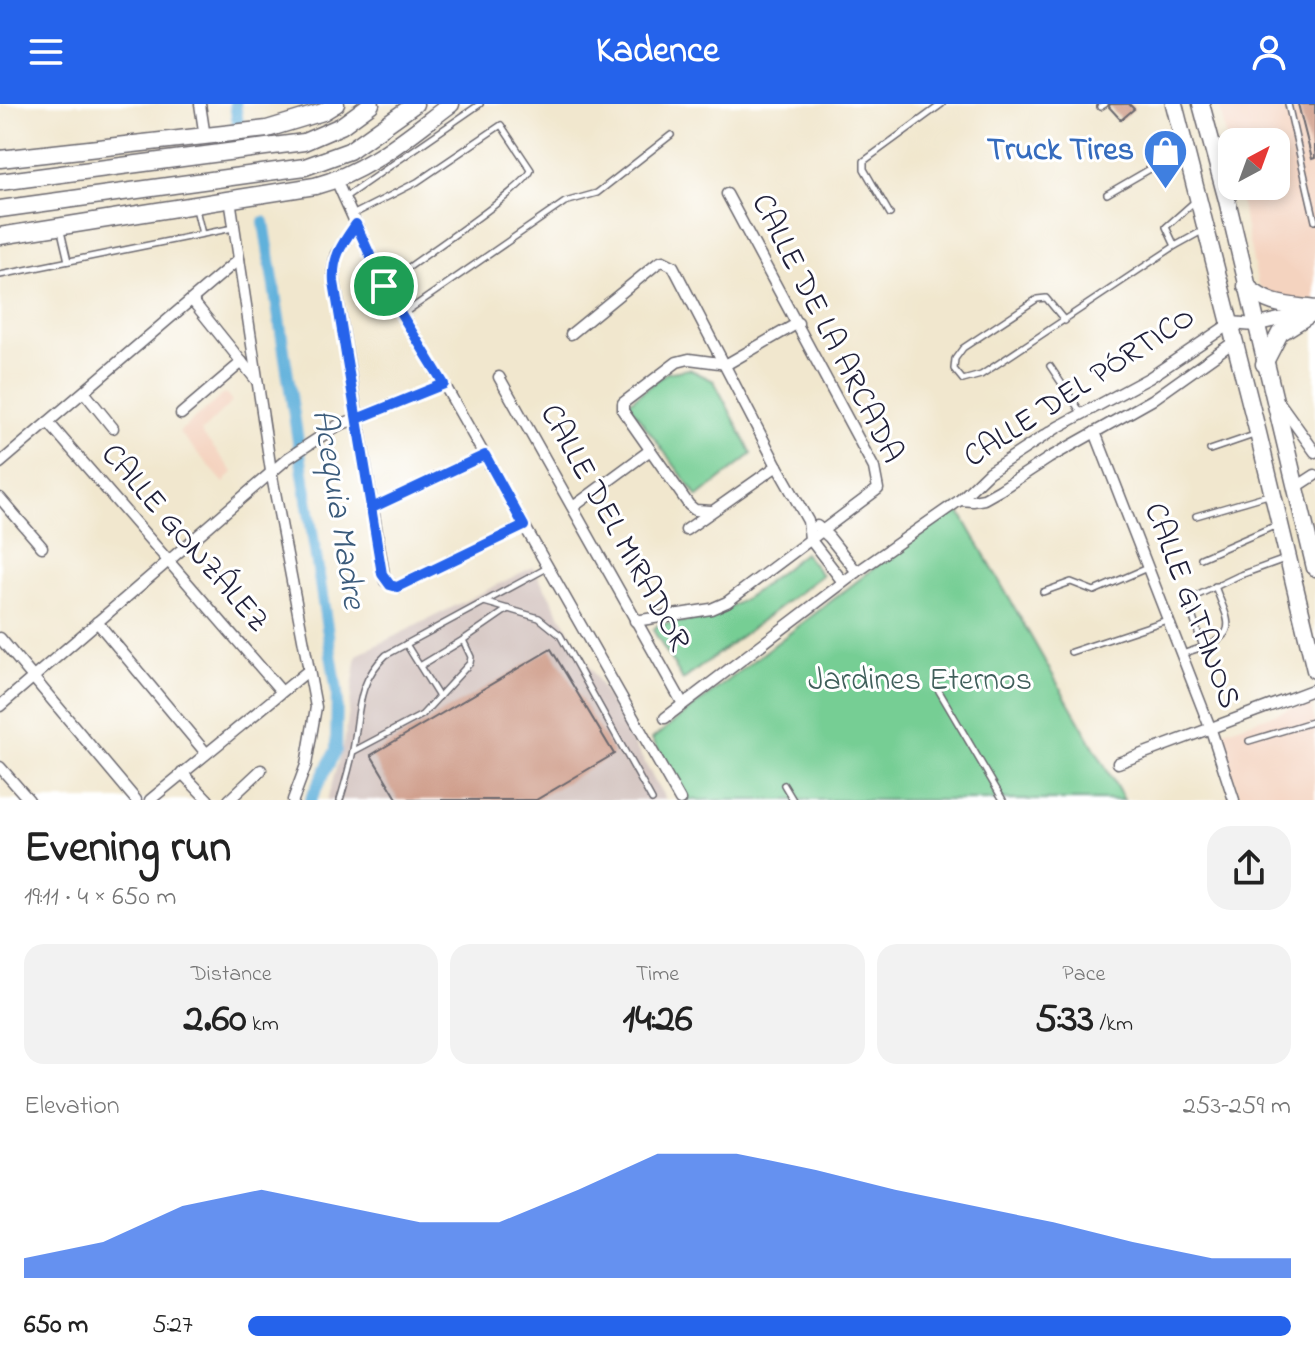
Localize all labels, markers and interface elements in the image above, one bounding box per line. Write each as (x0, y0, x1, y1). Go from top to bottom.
text: Kadence (596, 26, 719, 79)
icon: menu (24, 30, 68, 74)
icon: person (1247, 30, 1291, 74)
shop icon: Truck Tires (1141, 127, 1189, 190)
place label: Truck Tires (987, 128, 1134, 175)
north arrow (1218, 128, 1290, 200)
map controls (1218, 128, 1290, 200)
street label: CALLE DE LA ARCADA (738, 186, 914, 472)
pin (350, 252, 418, 320)
icon: arrive (362, 264, 406, 308)
street label: CALLE DEL PÓRTICO (955, 295, 1205, 481)
street label: CALLE DEL MIRADOR (527, 396, 702, 660)
water label: Acequia Madre (297, 406, 378, 614)
street label: CALLE GONZÁLEZ (88, 434, 280, 644)
street label: CALLE GITANOS (1130, 496, 1252, 716)
park label: Jardines Eternos (808, 658, 1032, 705)
text: Evening run (24, 817, 231, 881)
button: share (1207, 826, 1291, 910)
text: 19:11 · 4 × 650 m (24, 879, 176, 917)
text: Distance (191, 959, 272, 991)
text: Time (636, 959, 679, 991)
text: Pace (1062, 959, 1105, 991)
text: 2.60 (184, 991, 247, 1050)
text: 14:26 (622, 991, 693, 1050)
text: 5:33 (1035, 991, 1094, 1050)
text: km (247, 1009, 279, 1041)
text: /km (1094, 1009, 1133, 1041)
text: Elevation (24, 1088, 120, 1126)
text: 253–259 m (1183, 1088, 1291, 1126)
text: 650 m (24, 1307, 88, 1345)
text: 5:27 (152, 1307, 193, 1345)

